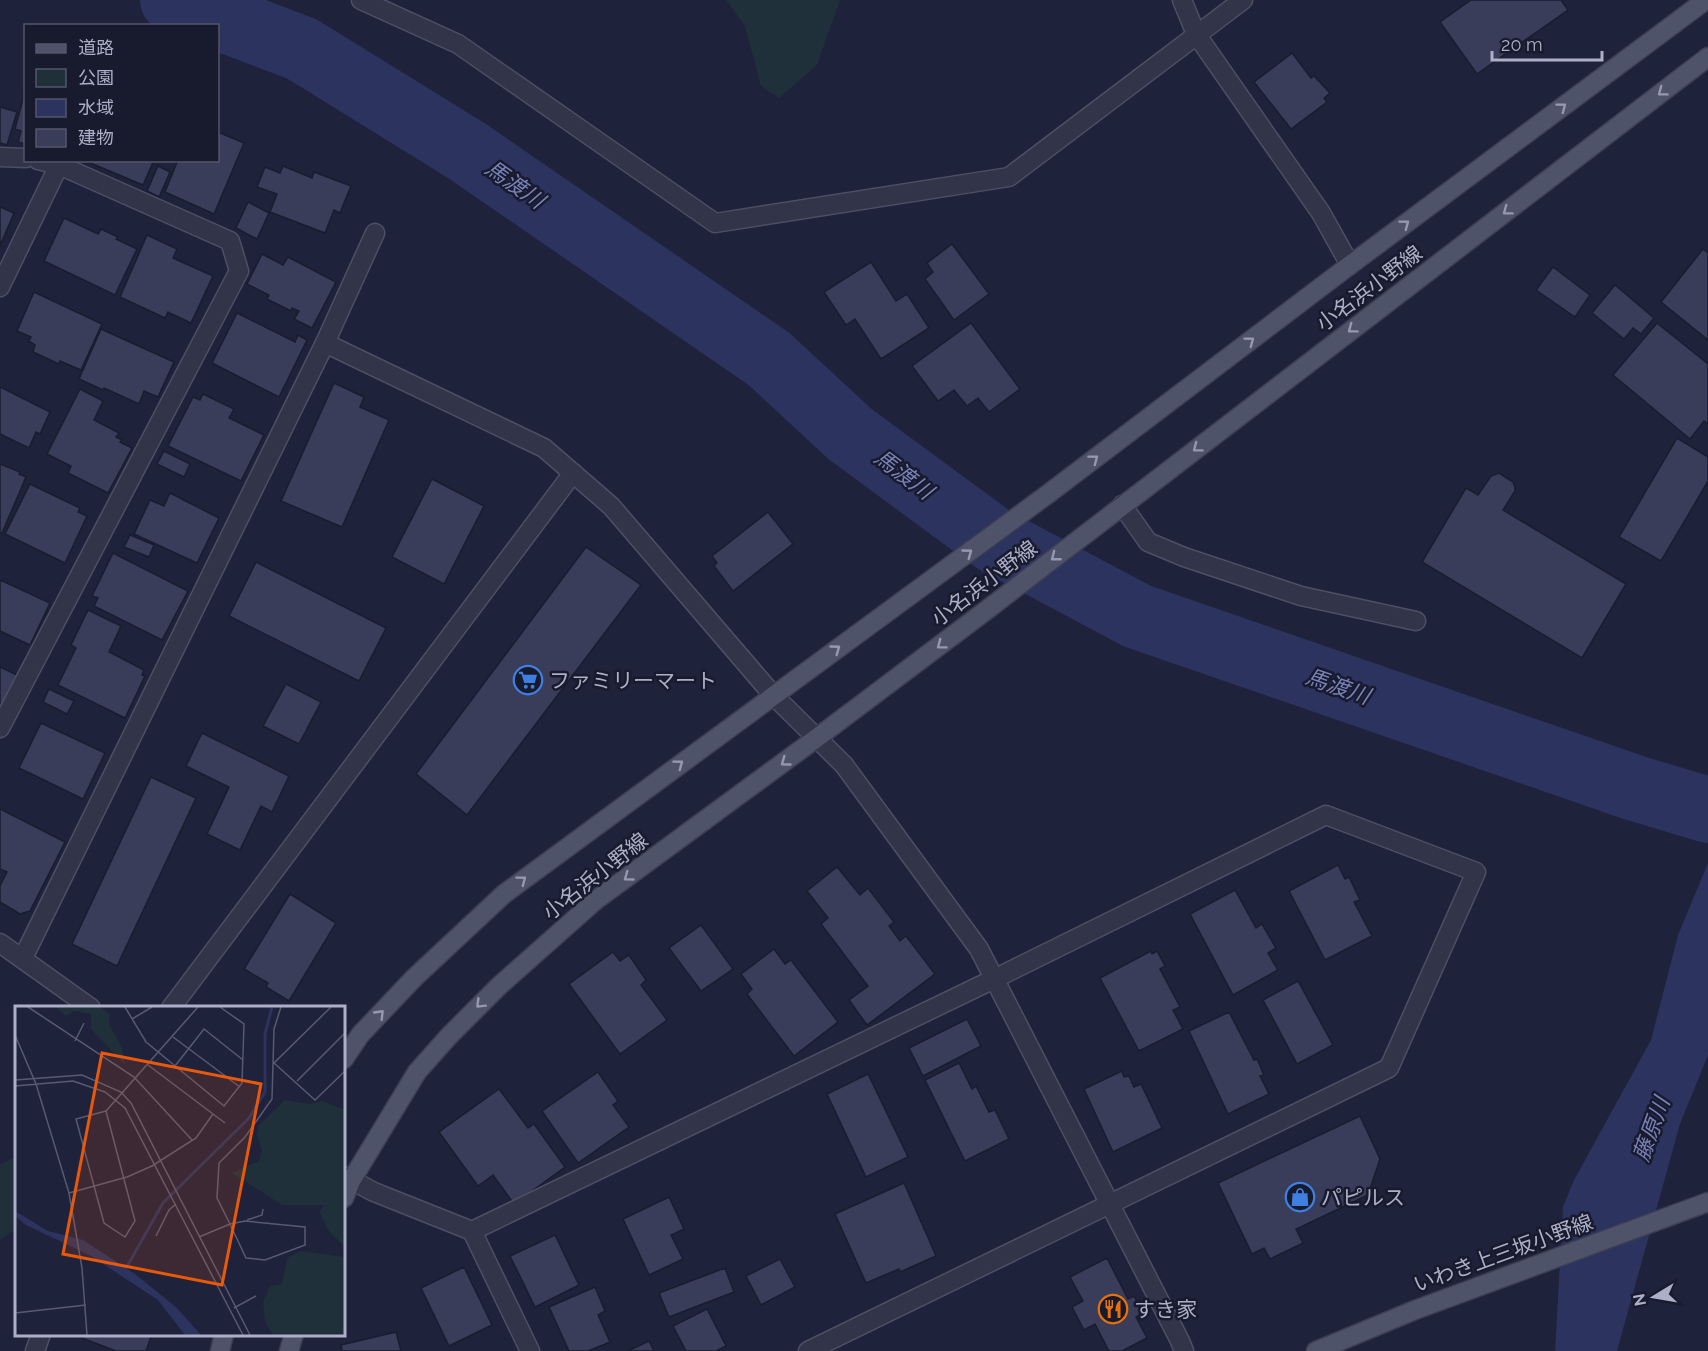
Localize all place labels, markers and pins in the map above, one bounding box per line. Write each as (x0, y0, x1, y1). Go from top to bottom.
supermarket icon: ファミリーマート (512, 664, 544, 696)
place label: ファミリーマート (549, 668, 717, 693)
shop icon: パピルス (1284, 1181, 1316, 1213)
place label: パピルス (1321, 1185, 1405, 1210)
restaurant icon: すき家 (1097, 1293, 1129, 1325)
place label: すき家 (1134, 1297, 1197, 1322)

